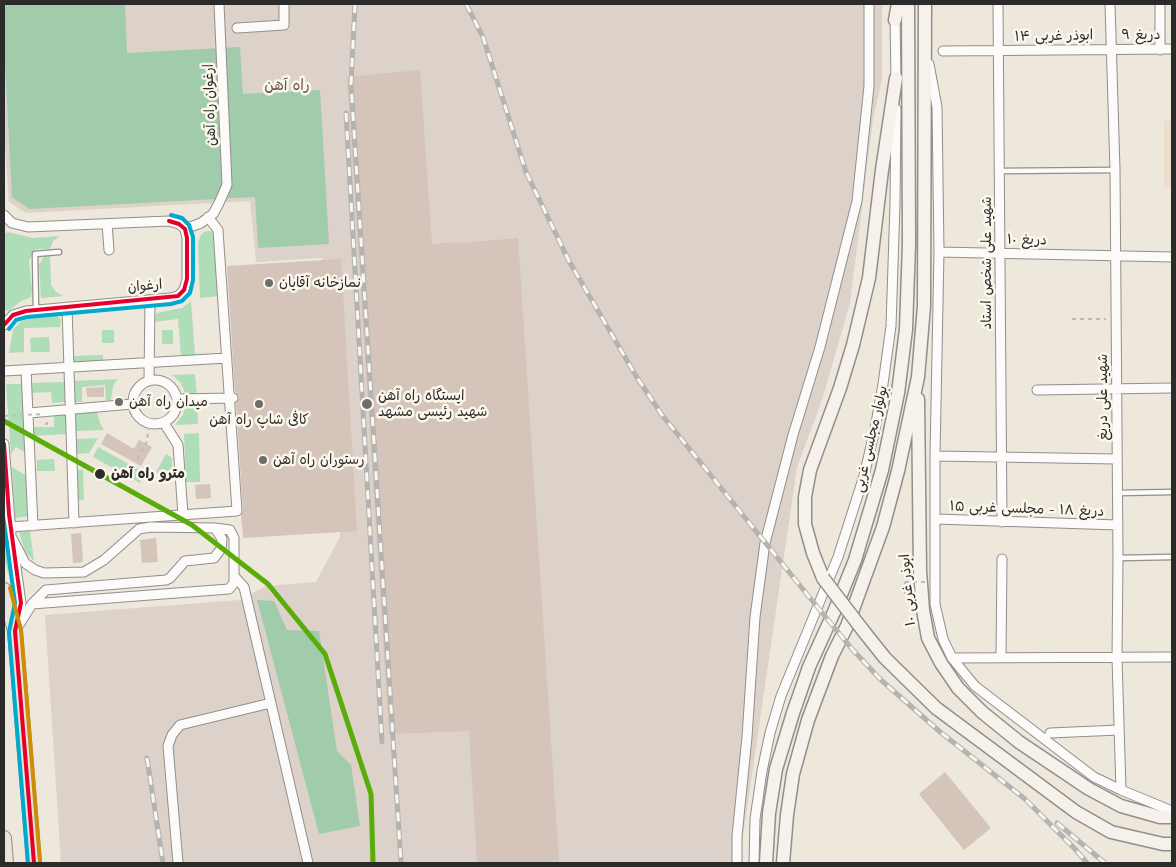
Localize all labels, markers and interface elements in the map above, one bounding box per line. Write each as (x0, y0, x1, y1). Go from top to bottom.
street label: ابوذر غربی ۱۴ (1015, 27, 1093, 45)
street label: دریغ ۹ (1122, 27, 1160, 43)
street label: ارغوان راه آهن (200, 64, 220, 146)
district label: راه آهن (264, 77, 310, 95)
street label: شهید علی شخص استاد (979, 197, 995, 329)
street label: دریغ ۱۰ (1007, 231, 1047, 249)
place label: نمازخانه آقایان (279, 275, 361, 291)
street label: ارغوان (127, 276, 163, 296)
marker: نمازخانه آقایان (263, 277, 275, 289)
street label: شهید علی دریغ (1095, 354, 1111, 440)
street label: بولوار مجلسی غربی (851, 384, 891, 494)
place label: ایستگاه راه آهن شهید رئیسی مشهد (378, 388, 487, 421)
place label: میدان راه آهن (129, 394, 208, 410)
marker: میدان راه آهن (113, 396, 125, 408)
marker: ایستگاه راه آهن شهید رئیسی مشهد (360, 397, 374, 411)
marker: کافی شاپ راه آهن (253, 398, 265, 410)
place label: کافی شاپ راه آهن (209, 412, 309, 428)
place label: رستوران راه آهن (273, 452, 365, 468)
marker: رستوران راه آهن (257, 454, 269, 466)
place label: مترو راه آهن (111, 466, 185, 482)
marker: مترو راه آهن (93, 467, 107, 481)
street label: دریغ ۱۸ - مجلسی غربی ۱۵ (949, 498, 1105, 520)
street label: ابوذر غربی ۱۰ (896, 553, 920, 627)

